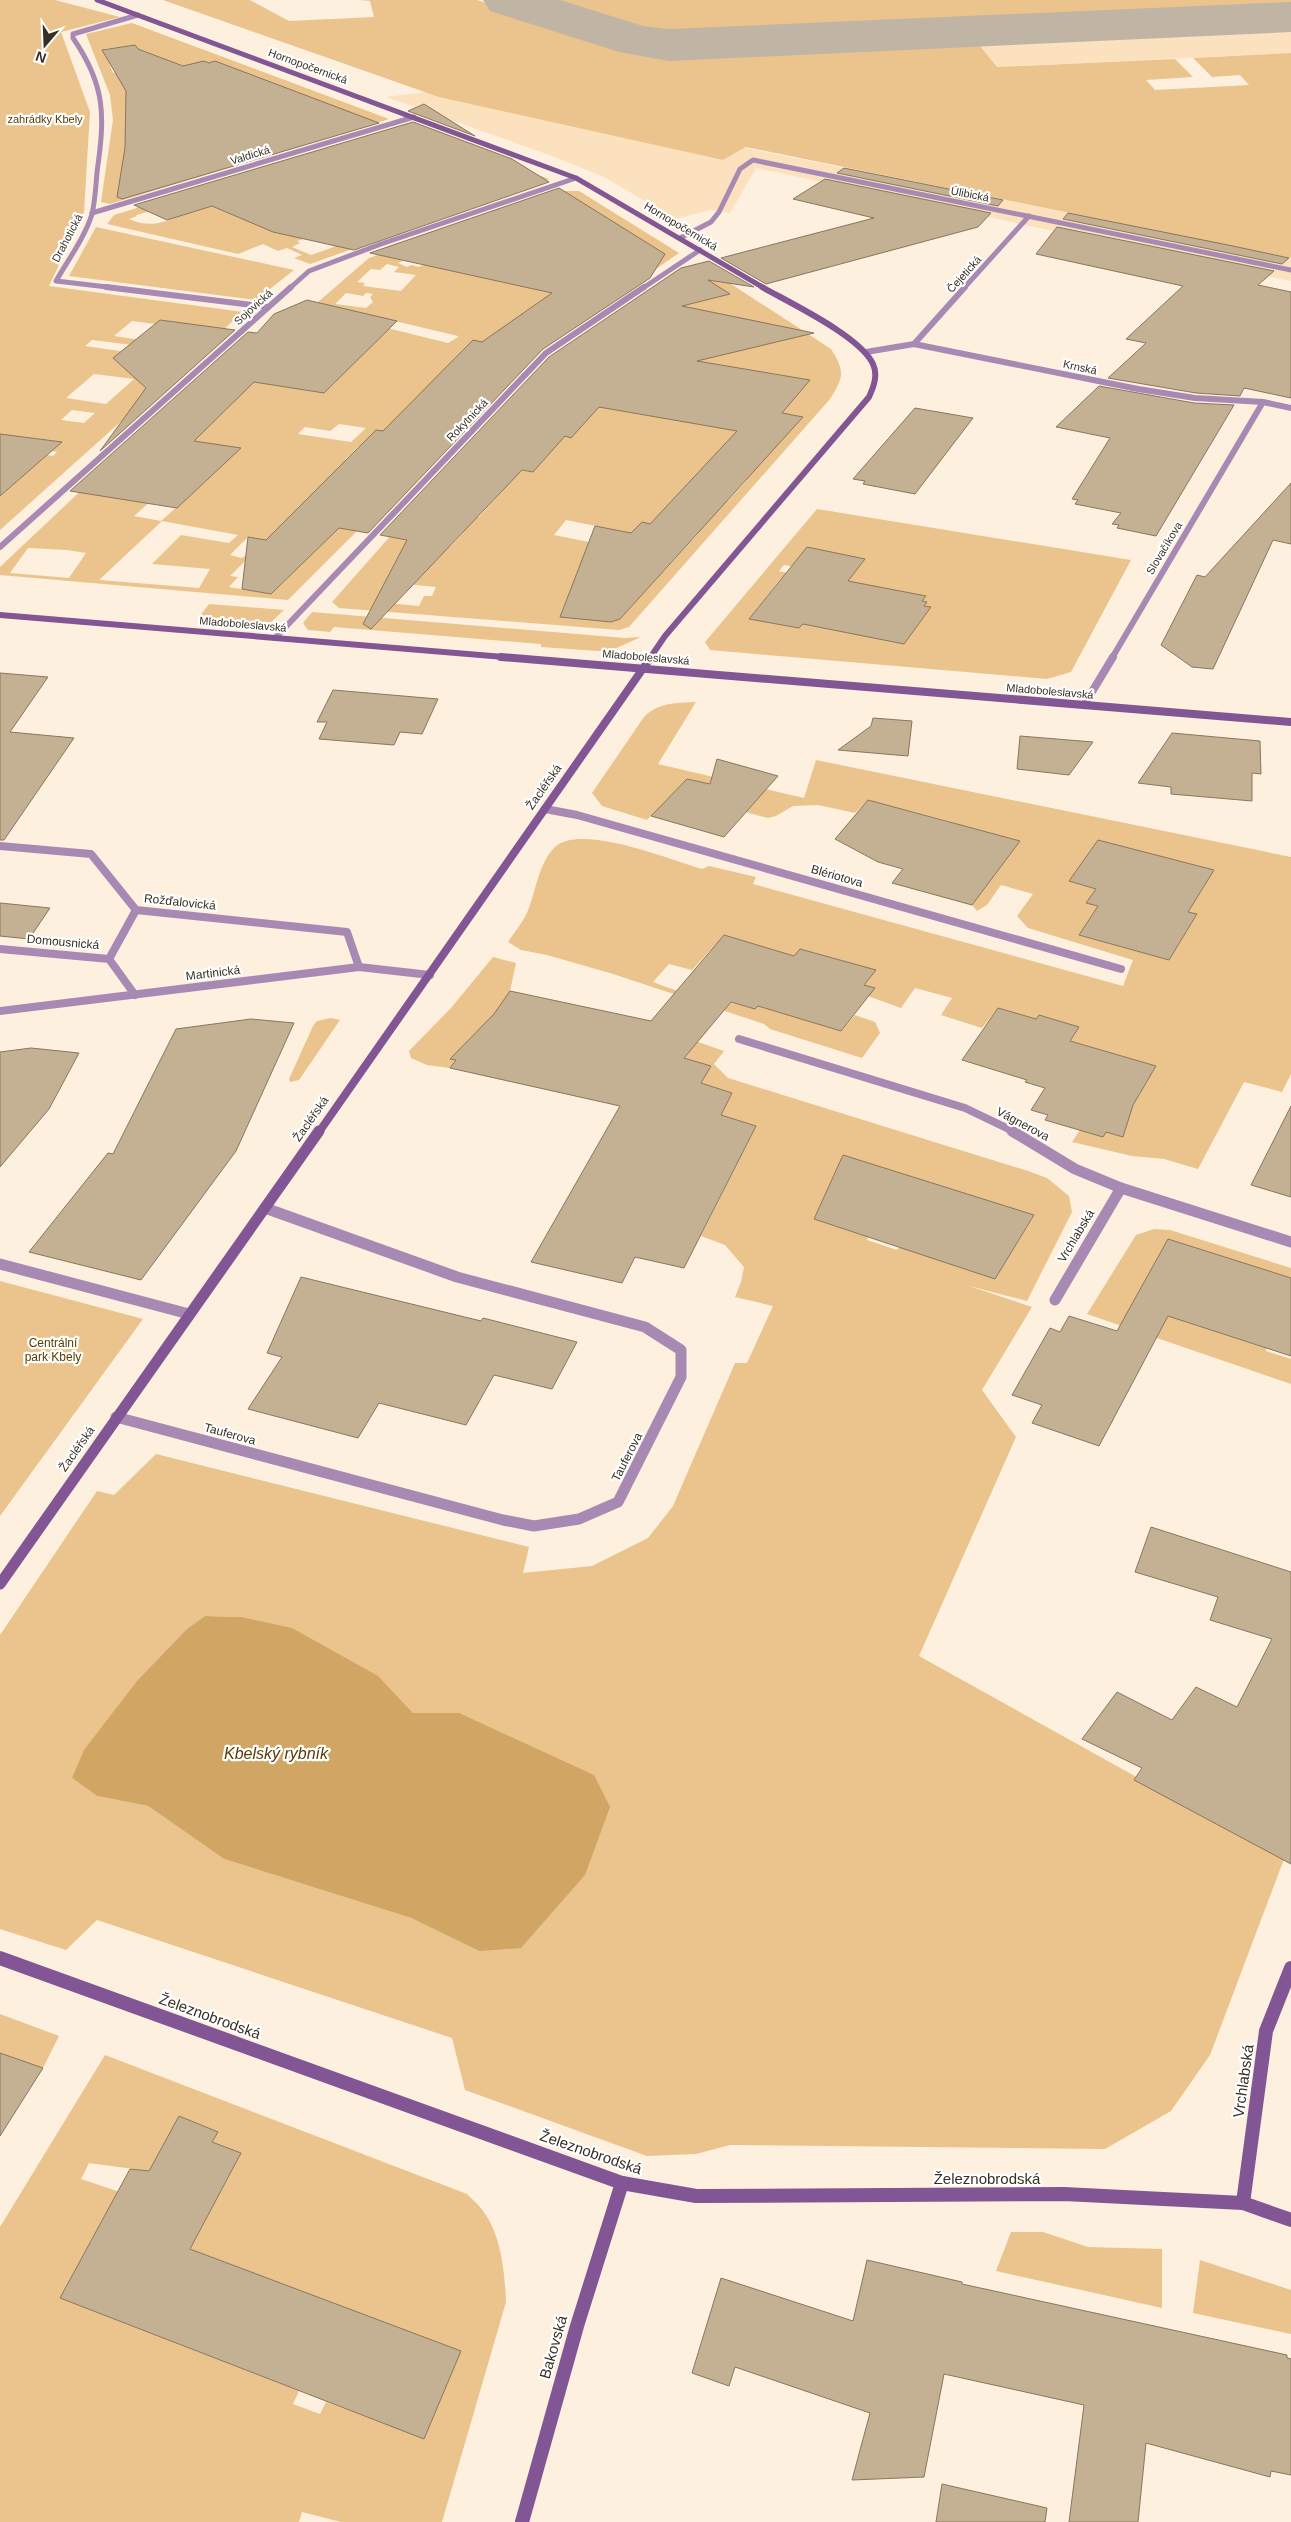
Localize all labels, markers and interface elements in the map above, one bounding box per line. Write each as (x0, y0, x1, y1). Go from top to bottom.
north arrow (20, 20, 70, 70)
street label: Hornopočernická (267, 46, 350, 86)
text: N (33, 48, 48, 67)
park label: zahrádky Kbely (7, 113, 83, 125)
street label: Valdická (229, 143, 272, 167)
street label: Úlibická (950, 184, 991, 204)
street label: Hornopočernická (642, 199, 720, 253)
street label: Drahotická (49, 211, 85, 264)
street label: Čejetická (944, 253, 984, 295)
street label: Sojovická (231, 286, 275, 327)
street label: Krnská (1062, 358, 1099, 377)
street label: Rokytnická (444, 396, 491, 444)
street label: Slovačíkova (1144, 519, 1185, 577)
street label: Mladoboleslavská (199, 614, 288, 634)
street label: Mladoboleslavská (602, 647, 691, 667)
street label: Mladoboleslavská (1006, 681, 1095, 701)
street label: Žacléřská (523, 761, 565, 812)
street label: Blériotova (809, 862, 865, 890)
street label: Rožďalovická (143, 891, 217, 913)
street label: Domousnická (26, 932, 100, 952)
street label: Martinická (185, 963, 241, 983)
street label: Žacléřská (290, 1093, 332, 1144)
street label: Vágnerova (994, 1104, 1052, 1144)
street label: Vrchlabská (1055, 1207, 1097, 1265)
park label: Centrální park Kbely (25, 1336, 81, 1364)
street label: Tauferova (203, 1420, 258, 1448)
street label: Žacléřská (56, 1423, 98, 1474)
street label: Tauferova (609, 1430, 645, 1484)
water label: Kbelský rybník (224, 1745, 329, 1762)
street label: Železnobrodská (157, 1990, 264, 2042)
street label: Vrchlabská (1229, 2043, 1257, 2119)
street label: Železnobrodská (538, 2127, 645, 2178)
street label: Železnobrodská (934, 2170, 1041, 2187)
street label: Bakovská (536, 2313, 570, 2381)

